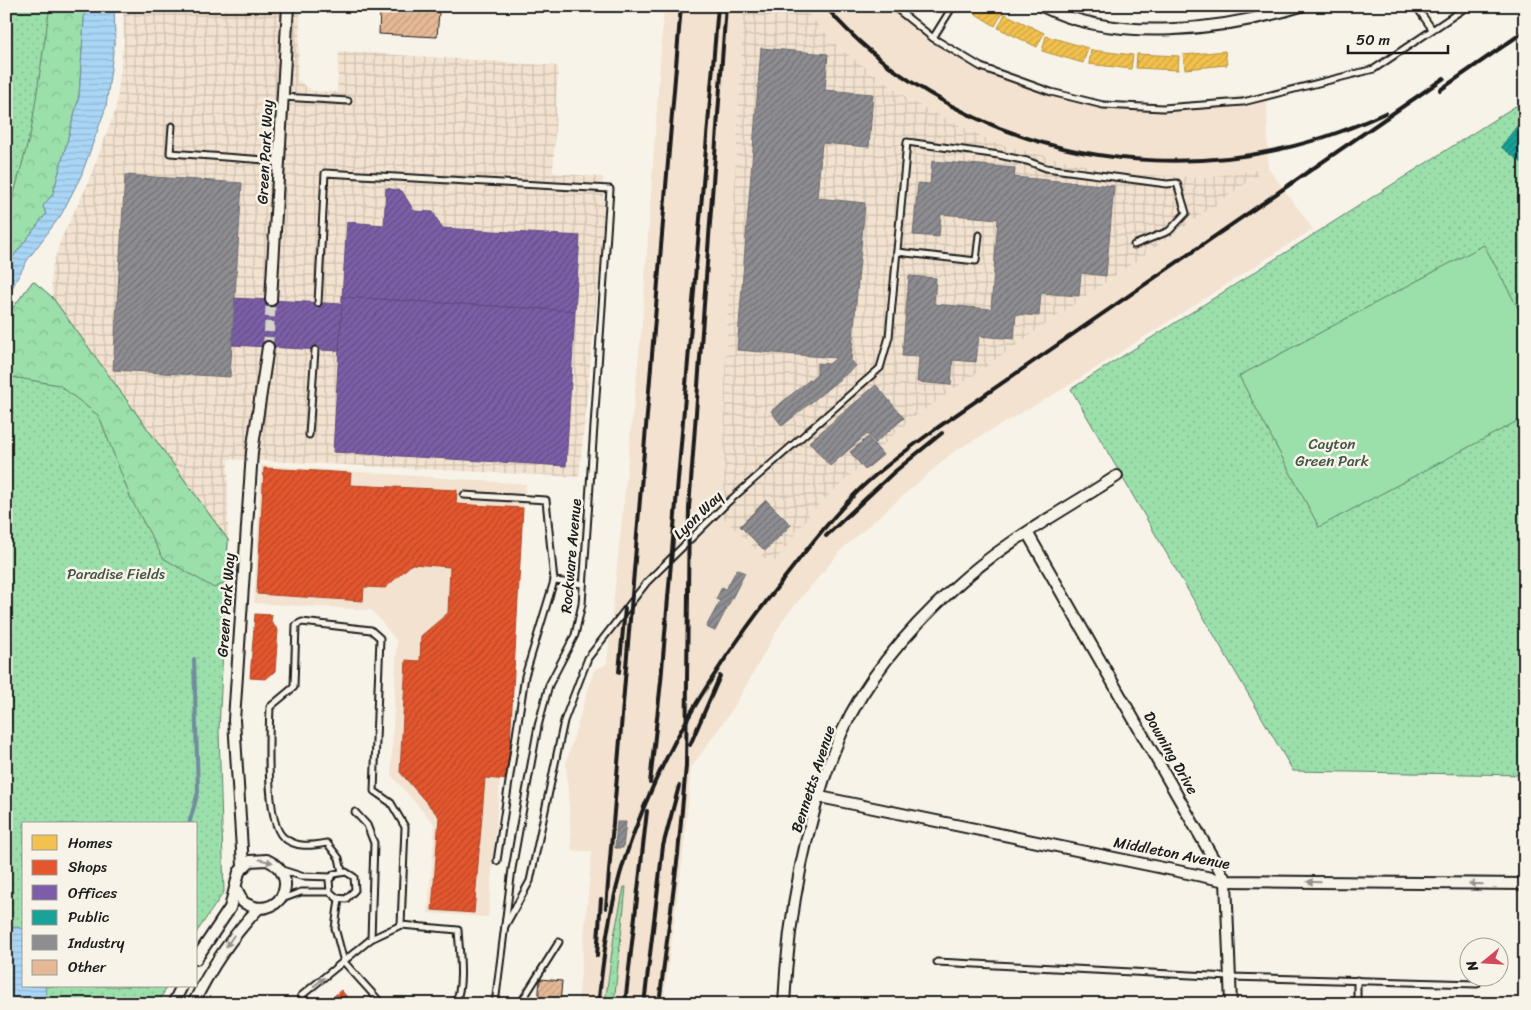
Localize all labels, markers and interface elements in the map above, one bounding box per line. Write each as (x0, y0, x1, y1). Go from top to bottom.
scale bar (1348, 22, 1448, 54)
text: 50 m (1356, 27, 1391, 53)
street label: Green Park Way (249, 99, 281, 205)
park label: Cayton Green Park (1295, 431, 1370, 474)
street label: Lyon Way (667, 484, 729, 546)
street label: Rockware Avenue (553, 497, 589, 615)
street label: Green Park Way (209, 552, 243, 658)
park label: Paradise Fields (67, 561, 166, 587)
street label: Downing Drive (1137, 706, 1206, 800)
street label: Bennetts Avenue (783, 722, 843, 836)
legend (22, 822, 198, 988)
street label: Middleton Avenue (1112, 829, 1232, 877)
text: Homes (68, 830, 112, 856)
text: Shops (68, 854, 108, 880)
one-way arrow (258, 857, 274, 865)
one-way arrow (1305, 878, 1321, 886)
one-way arrow (1468, 879, 1484, 887)
text: Offices (68, 880, 117, 906)
text: Public (68, 904, 110, 930)
text: Industry (67, 930, 125, 956)
one-way arrow (225, 935, 235, 948)
north arrow (1458, 938, 1508, 988)
text: Other (68, 954, 107, 980)
text: N (1459, 957, 1486, 975)
one-way arrow (312, 977, 325, 987)

